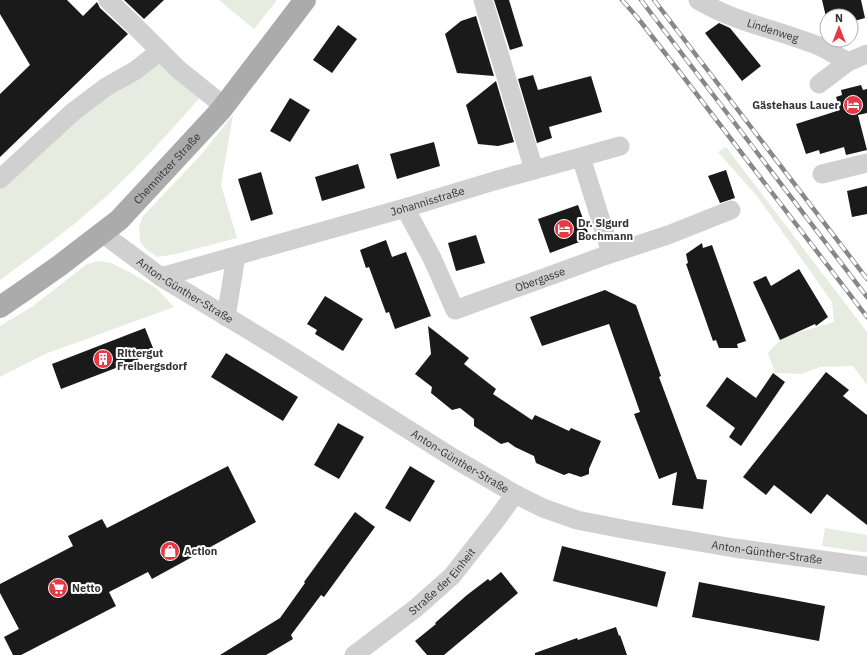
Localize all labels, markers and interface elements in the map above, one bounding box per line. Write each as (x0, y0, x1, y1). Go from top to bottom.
north arrow (819, 8, 859, 48)
text: N (835, 11, 843, 25)
street label: Lindenweg (745, 15, 801, 45)
hotel icon: Gästehaus Lauer (842, 94, 864, 116)
place label: Gästehaus Lauer (752, 98, 840, 112)
street label: Chemnitzer Straße (130, 130, 204, 207)
street label: Johannisstraße (389, 183, 466, 219)
place label: Dr. Sigurd Bochmann (578, 216, 633, 243)
hotel icon: Dr. Sigurd Bochmann (553, 218, 575, 240)
street label: Anton-Günther-Straße (134, 254, 236, 326)
street label: Obergasse (513, 264, 567, 295)
place label: Rittergut Freibergsdorf (117, 346, 187, 373)
building icon: Rittergut Freibergsdorf (92, 348, 114, 370)
street label: Anton-Günther-Straße (409, 426, 512, 496)
street label: Anton-Günther-Straße (711, 537, 823, 567)
shop icon: Action (159, 540, 181, 562)
place label: Action (184, 544, 217, 558)
street label: Straße der Einheit (406, 545, 478, 618)
supermarket icon: Netto (47, 577, 69, 599)
place label: Netto (72, 581, 101, 595)

